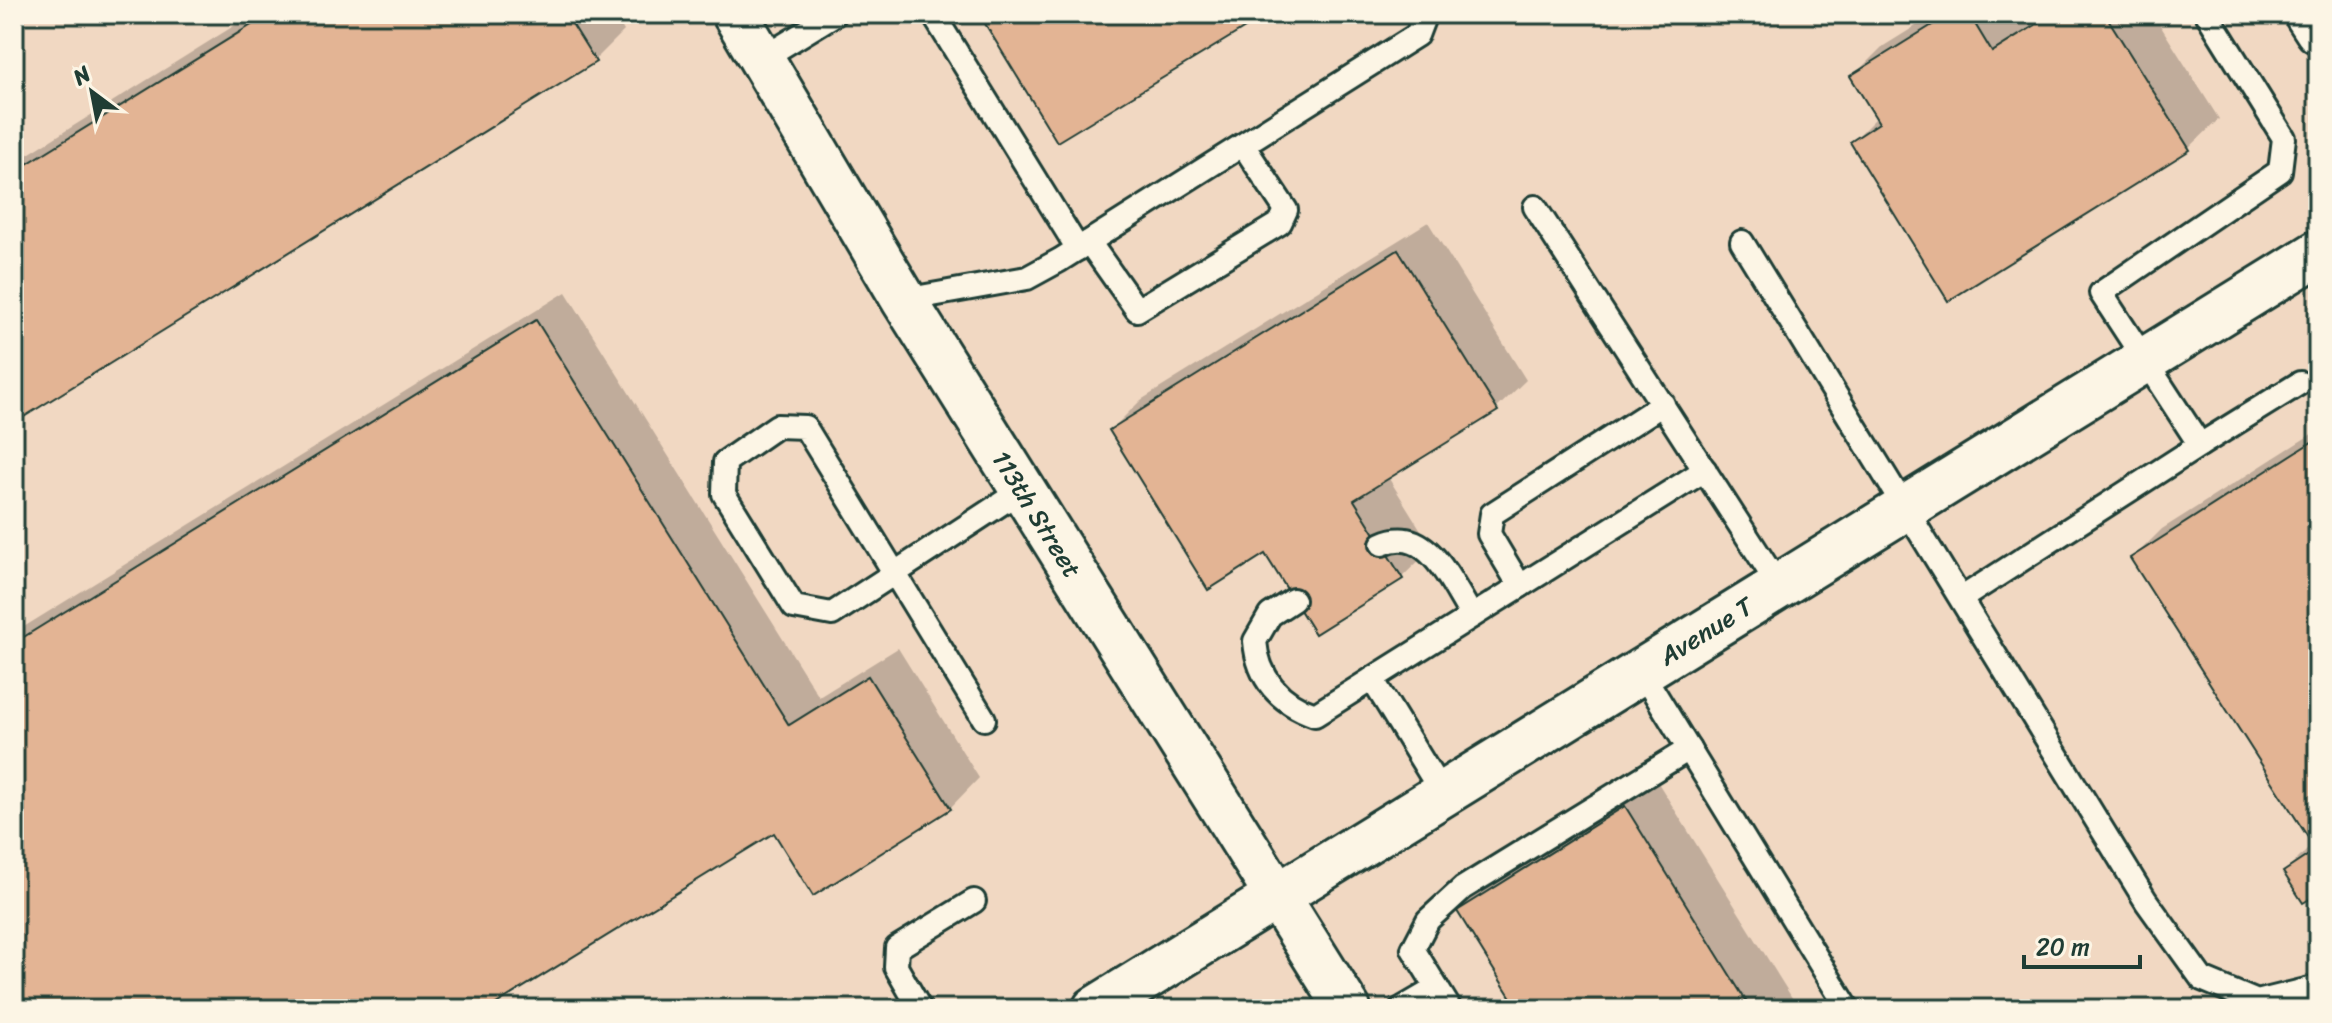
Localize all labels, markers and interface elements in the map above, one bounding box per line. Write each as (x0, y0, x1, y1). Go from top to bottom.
north arrow (52, 52, 132, 132)
text: N (64, 54, 99, 97)
street label: 113th Street (979, 441, 1095, 587)
street label: Avenue T (1649, 583, 1764, 679)
scale bar (2024, 919, 2140, 969)
text: 20 m (2036, 926, 2090, 968)

